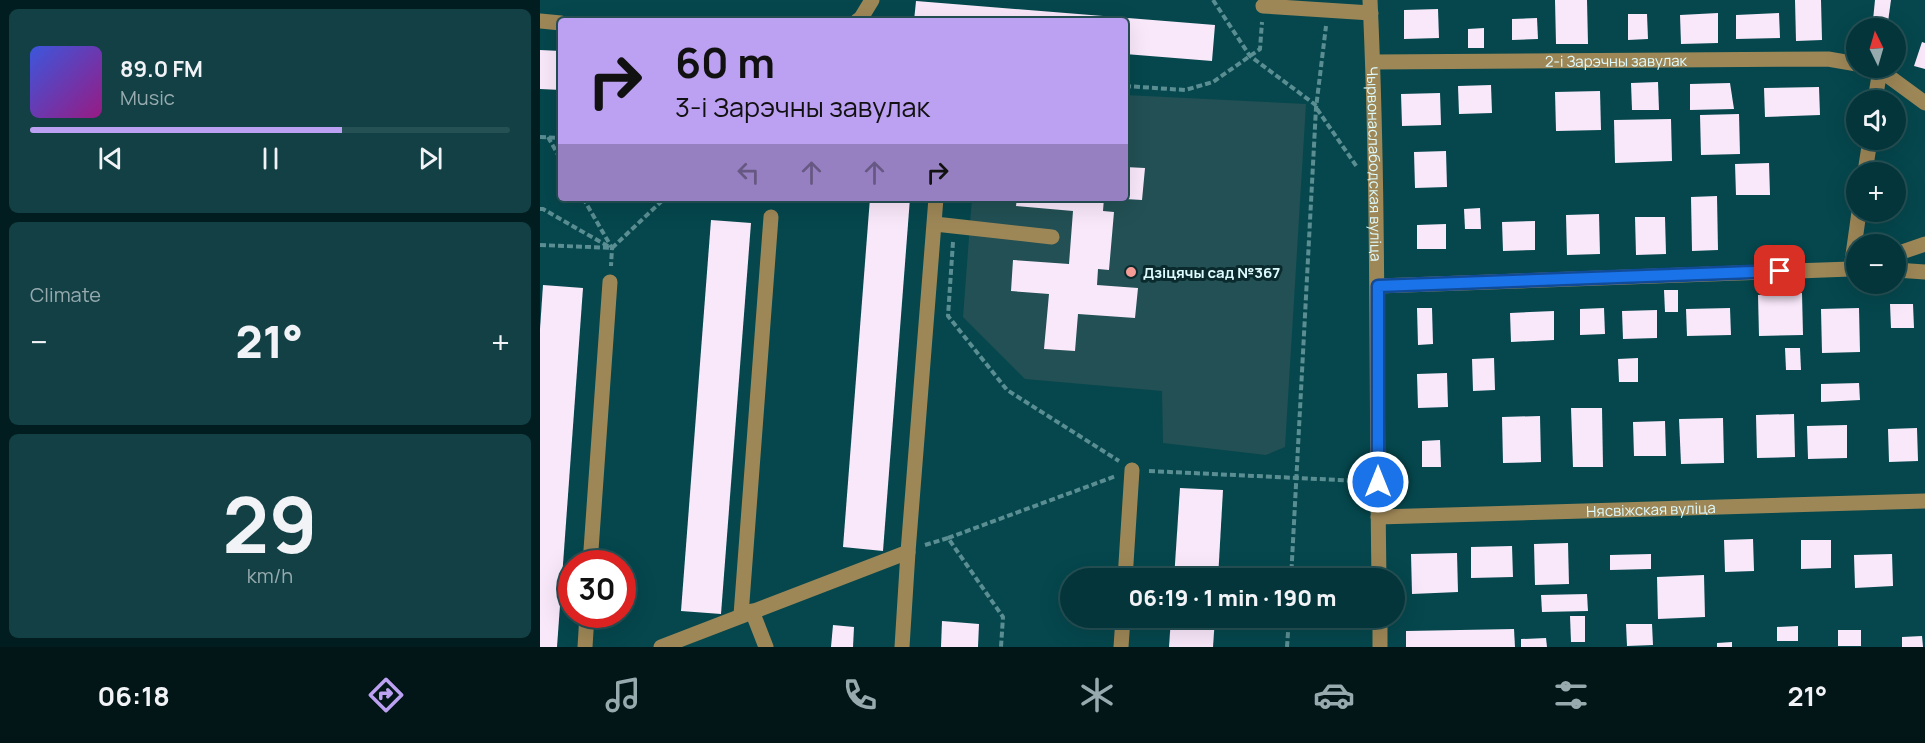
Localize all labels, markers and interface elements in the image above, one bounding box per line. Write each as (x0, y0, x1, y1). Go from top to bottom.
north arrow (1846, 18, 1906, 78)
map controls (1846, 18, 1906, 294)
text: 60 m (675, 33, 775, 91)
icon: right (576, 42, 654, 120)
street label: 2-і Зарэчны завулак (1545, 49, 1688, 71)
text: 89.0 FM (120, 54, 203, 84)
street label: Чырвонаслабодская вуліца (1362, 66, 1387, 262)
text: Music (120, 84, 175, 111)
text: 3-і Зарэчны завулак (675, 88, 930, 125)
button: sound (1846, 90, 1906, 150)
icon: previous (94, 142, 127, 175)
icon: pause (254, 142, 287, 175)
icon: next (414, 142, 447, 175)
icon: left (732, 156, 765, 189)
icon: ahead (795, 156, 828, 189)
icon: ahead (858, 156, 891, 189)
icon: right (921, 156, 954, 189)
button: + (1846, 162, 1906, 222)
button: − (1846, 234, 1906, 294)
pin (1754, 245, 1805, 296)
icon: arrive (1763, 254, 1796, 287)
place label: Дзіцячы сад №367 (1143, 262, 1280, 283)
marker: Дзіцячы сад №367 (1124, 265, 1138, 279)
text: Climate (30, 281, 101, 308)
text: 21° (235, 310, 303, 372)
text: − (30, 319, 48, 364)
text: + (491, 319, 510, 364)
position arrow (1346, 450, 1410, 514)
text: 29 (223, 470, 317, 576)
street label: Нясвіжская вуліца (1586, 497, 1716, 521)
speed limit sign: 30 (558, 550, 636, 628)
text: km/h (247, 562, 293, 589)
text: 06:19 · 1 min · 190 m (1128, 583, 1337, 613)
icon: directions (365, 674, 407, 716)
icon: music (602, 674, 644, 716)
icon: phone (839, 674, 881, 716)
icon: climate (1076, 674, 1118, 716)
icon: car (1313, 674, 1355, 716)
icon: filters (1550, 674, 1592, 716)
text: 06:18 (98, 677, 170, 714)
text: 21° (1787, 677, 1827, 714)

